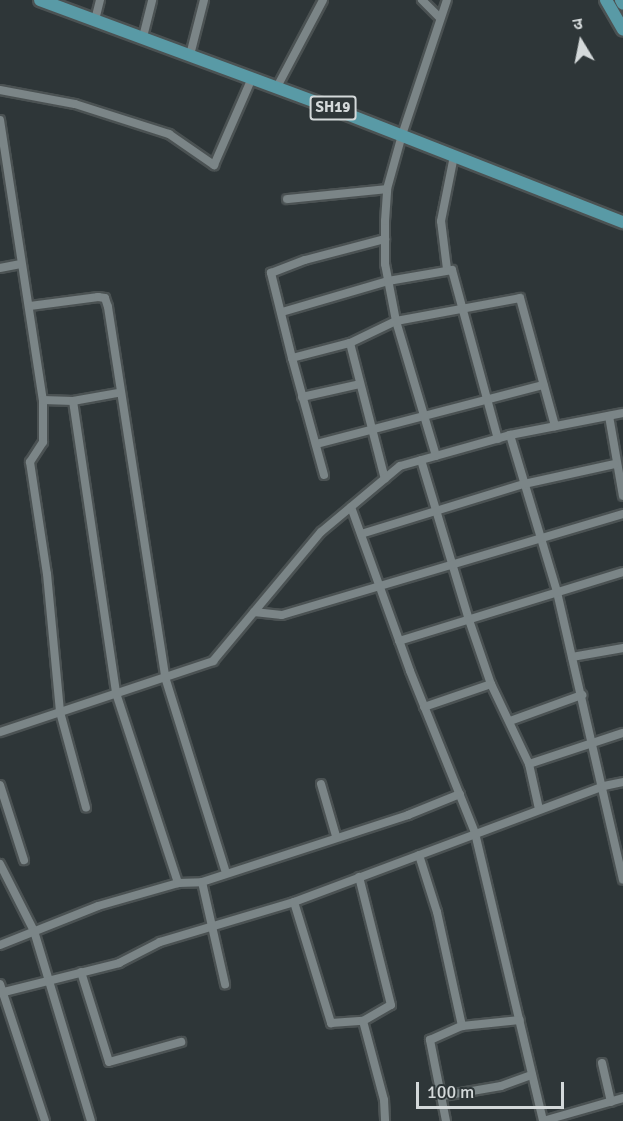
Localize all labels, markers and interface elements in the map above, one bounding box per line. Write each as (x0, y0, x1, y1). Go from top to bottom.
north arrow (551, 12, 611, 72)
text: उ (572, 14, 584, 35)
road number: SH19 (309, 96, 357, 120)
scale bar (419, 1070, 568, 1108)
text: 100 m (427, 1081, 474, 1103)

